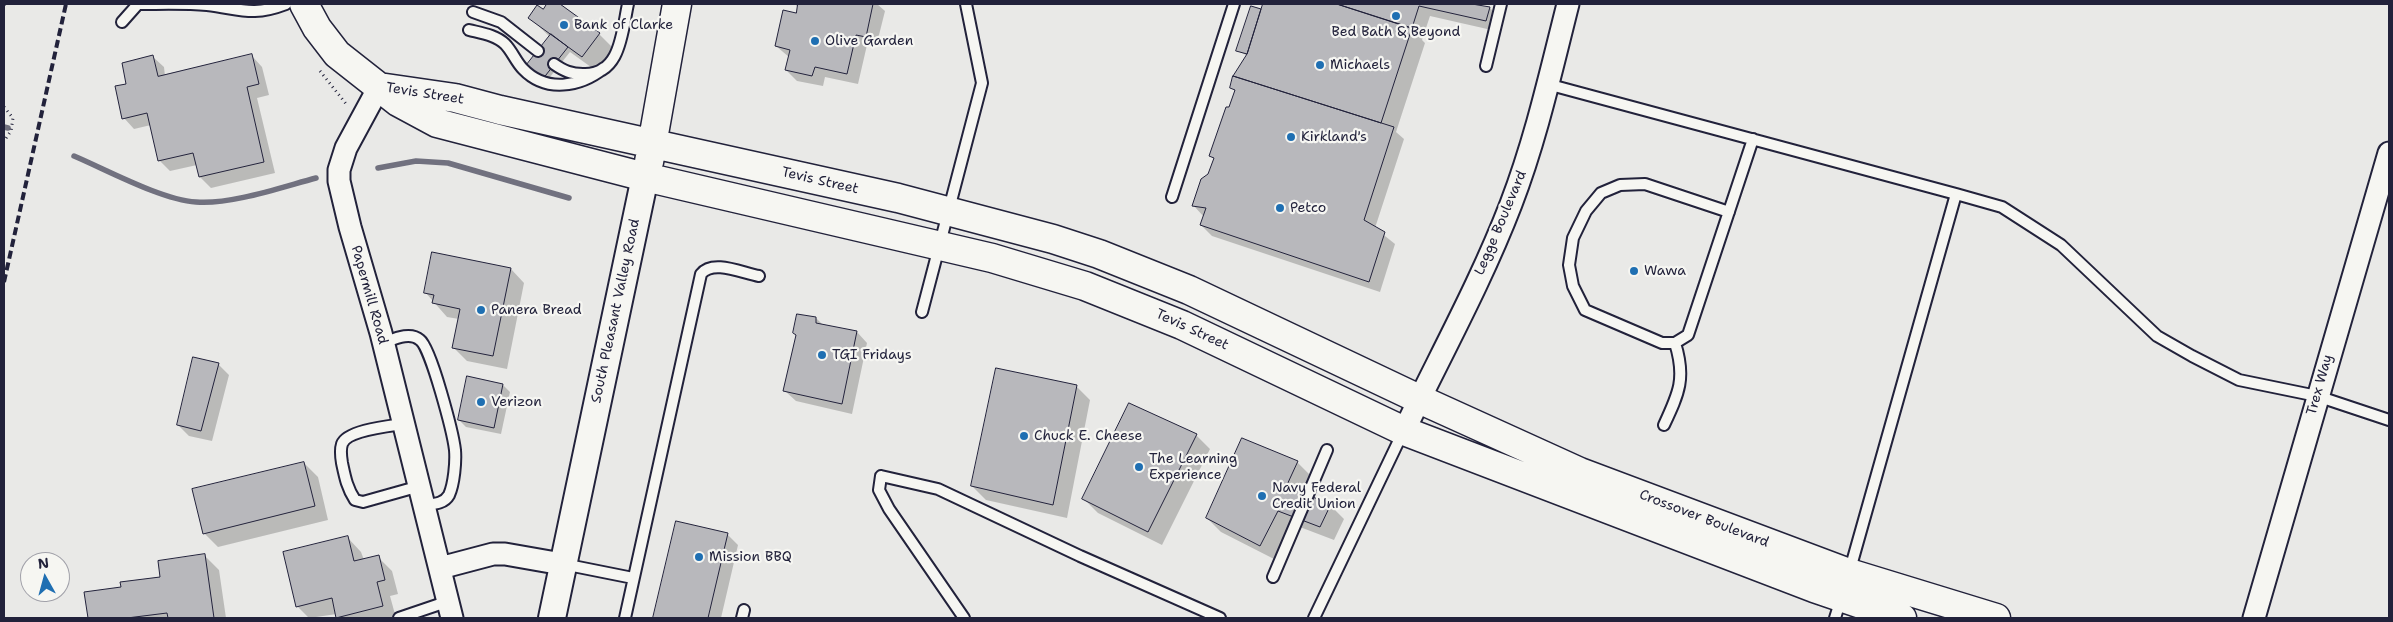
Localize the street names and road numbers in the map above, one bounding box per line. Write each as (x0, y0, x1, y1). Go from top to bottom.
street label: Tevis Street (385, 80, 465, 108)
street label: Tevis Street (780, 164, 860, 198)
street label: Legge Boulevard (1471, 168, 1531, 278)
street label: South Pleasant Valley Road (588, 217, 644, 405)
street label: Papermill Road (347, 244, 391, 346)
street label: Tevis Street (1153, 306, 1231, 354)
street label: Trex Way (2303, 353, 2337, 417)
street label: Crossover Boulevard (1637, 487, 1771, 551)

